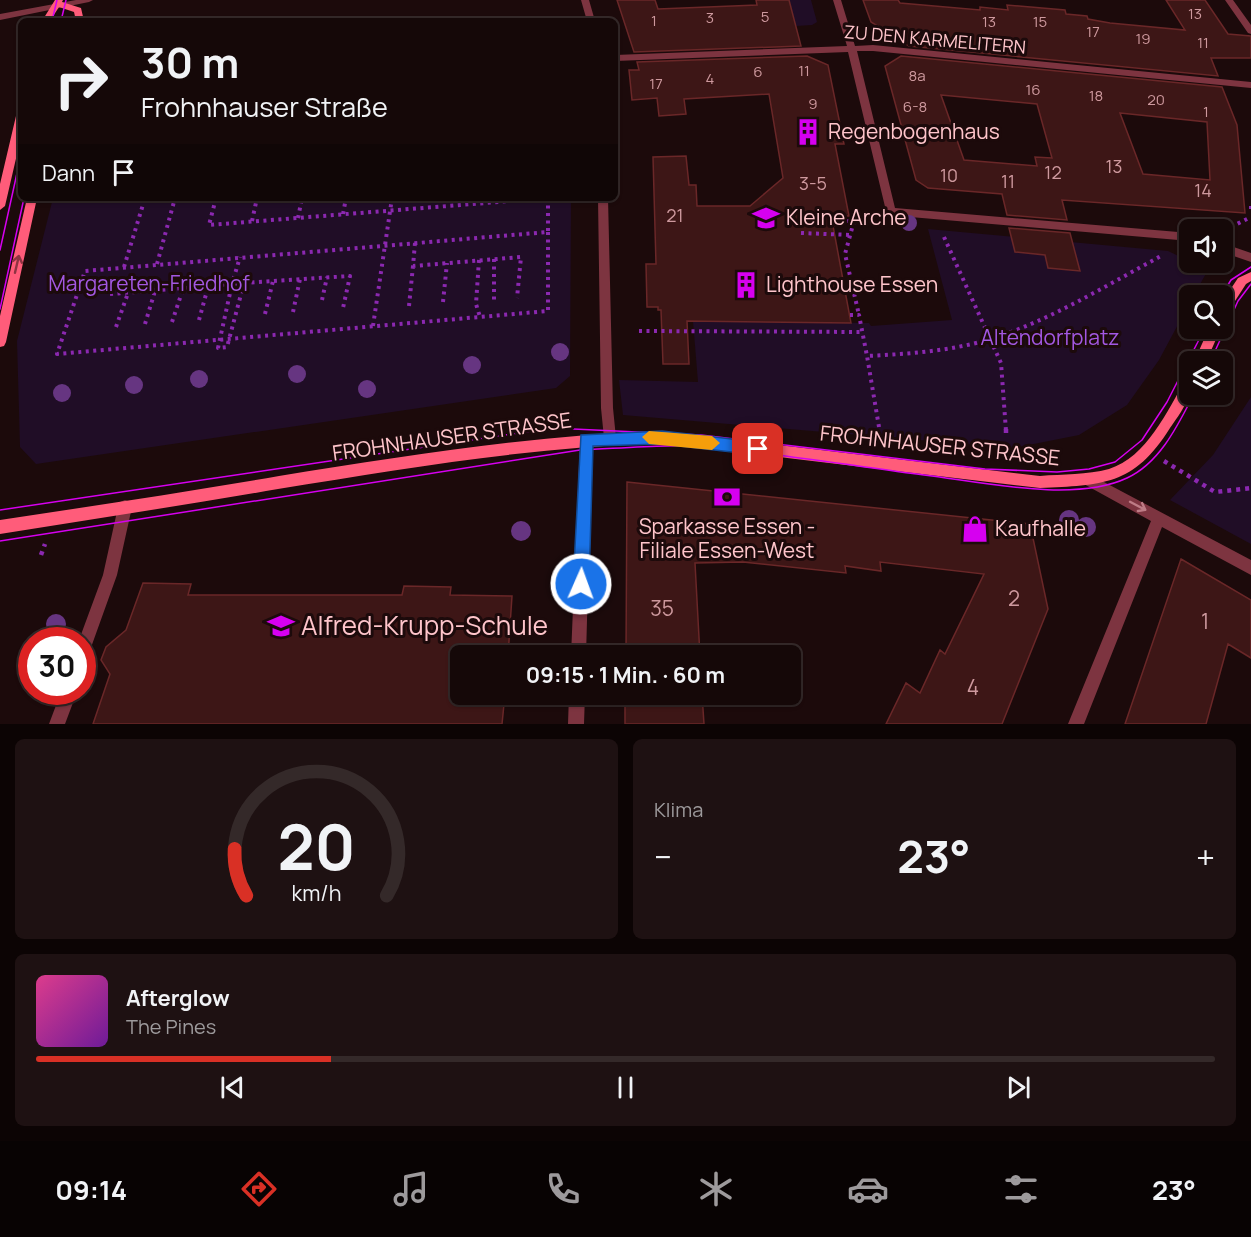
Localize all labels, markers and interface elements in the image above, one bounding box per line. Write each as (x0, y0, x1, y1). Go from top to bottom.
house number: 13 (1188, 3, 1202, 24)
house number: 5 (761, 6, 769, 27)
house number: 3 (706, 7, 714, 28)
house number: 1 (651, 10, 657, 31)
house number: 13 (982, 11, 996, 32)
house number: 15 (1033, 11, 1047, 32)
street label: ZU DEN KARMELITERN (843, 19, 1027, 59)
house number: 17 (1086, 21, 1100, 42)
house number: 19 (1135, 28, 1151, 49)
house number: 11 (1197, 32, 1209, 53)
text: 30 m (141, 33, 239, 91)
icon: right (42, 42, 120, 120)
house number: 11 (798, 60, 810, 81)
house number: 6 (753, 61, 763, 82)
house number: 8a (908, 65, 926, 86)
house number: 4 (706, 68, 715, 89)
house number: 17 (649, 73, 663, 94)
house number: 16 (1025, 79, 1041, 100)
house number: 18 (1089, 85, 1103, 106)
text: Frohnhauser Straße (141, 88, 388, 125)
house number: 20 (1147, 89, 1165, 110)
house number: 9 (808, 93, 818, 114)
house number: 6-8 (903, 96, 927, 117)
house number: 1 (1203, 101, 1209, 122)
building icon: Regenbogenhaus (793, 117, 823, 147)
place label: Regenbogenhaus (828, 117, 1000, 145)
house number: 13 (1106, 154, 1122, 178)
icon: arrive (107, 156, 140, 189)
text: Dann (42, 158, 95, 188)
house number: 12 (1044, 160, 1062, 184)
house number: 10 (940, 163, 958, 187)
house number: 11 (1001, 169, 1015, 193)
house number: 3-5 (799, 171, 827, 195)
house number: 14 (1194, 178, 1212, 202)
house number: 21 (666, 203, 684, 227)
school or university icon: Kleine Arche (751, 203, 781, 233)
place label: Kleine Arche (786, 203, 906, 231)
map controls (1179, 219, 1233, 405)
button: sound (1179, 219, 1233, 273)
one-way arrow (12, 255, 23, 274)
park label: Margareten-Friedhof (48, 269, 250, 297)
building icon: Lighthouse Essen (731, 270, 761, 300)
place label: Lighthouse Essen (766, 270, 938, 298)
button: search (1179, 285, 1233, 339)
park label: Altendorfplatz (981, 323, 1119, 351)
button: layers (1179, 351, 1233, 405)
street label: FROHNHAUSER STRASSE (330, 405, 573, 467)
street label: FROHNHAUSER STRASSE (819, 418, 1062, 472)
pin (732, 423, 783, 474)
icon: arrive (741, 432, 774, 465)
bank icon: Sparkasse Essen - Filiale Essen-West (712, 482, 742, 512)
one-way arrow (1129, 501, 1147, 512)
place label: Sparkasse Essen - Filiale Essen-West (639, 512, 815, 564)
shop icon: Kaufhalle (960, 514, 990, 544)
place label: Kaufhalle (995, 514, 1086, 542)
position arrow (549, 552, 613, 616)
house number: 2 (1008, 584, 1020, 612)
house number: 35 (650, 594, 674, 622)
place label: Alfred-Krupp-Schule (301, 607, 548, 643)
house number: 1 (1201, 607, 1209, 635)
school or university icon: Alfred-Krupp-Schule (266, 611, 296, 641)
speed limit sign: 30 (18, 627, 96, 705)
text: 09:15 · 1 Min. · 60 m (526, 660, 725, 690)
house number: 4 (967, 673, 979, 701)
text: Klima (654, 796, 703, 823)
text: 20 (277, 803, 356, 889)
text: 23° (897, 825, 971, 887)
text: − (654, 834, 672, 879)
text: + (1196, 834, 1215, 879)
text: km/h (292, 878, 341, 907)
text: Afterglow (126, 983, 230, 1013)
text: The Pines (126, 1013, 216, 1040)
icon: previous (216, 1071, 249, 1104)
icon: pause (609, 1071, 642, 1104)
icon: next (1002, 1071, 1035, 1104)
icon: directions (238, 1168, 280, 1210)
icon: music (390, 1168, 432, 1210)
icon: phone (542, 1168, 584, 1210)
icon: climate (695, 1168, 737, 1210)
icon: car (847, 1168, 889, 1210)
icon: filters (1000, 1168, 1042, 1210)
text: 09:14 (55, 1171, 127, 1208)
text: 23° (1152, 1171, 1196, 1208)

